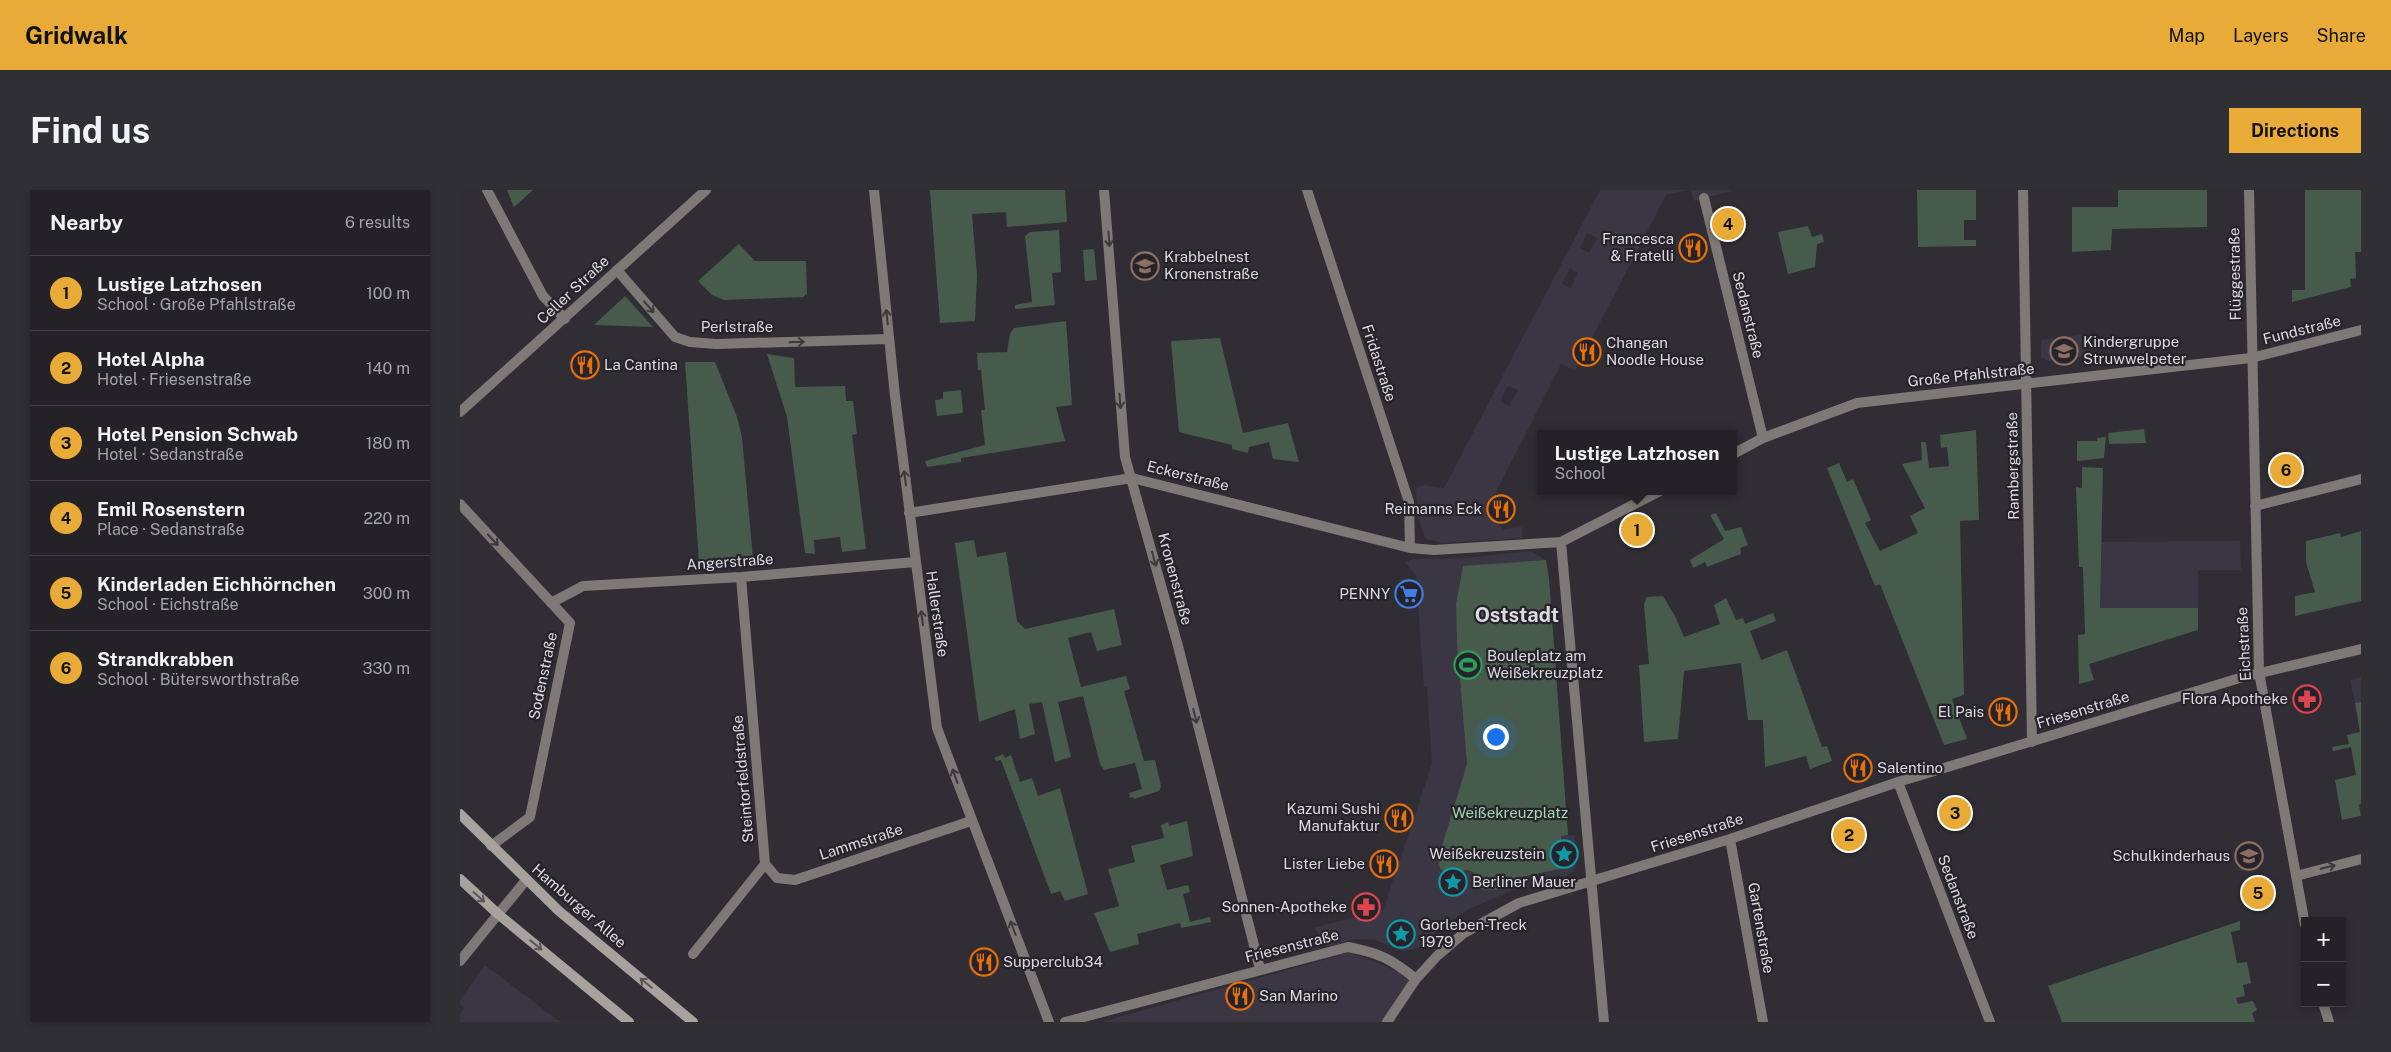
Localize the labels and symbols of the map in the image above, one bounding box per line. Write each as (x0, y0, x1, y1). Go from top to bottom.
pin: 4 (1712, 205, 1744, 243)
street label: Flüggestraße (2225, 227, 2244, 321)
one-way arrow (1104, 230, 1113, 246)
place label: Francesca & Fratelli (1602, 230, 1674, 264)
restaurant icon: Francesca & Fratelli (1678, 233, 1708, 263)
place label: Krabbelnest Kronenstraße (1164, 248, 1259, 282)
school or university icon: Krabbelnest Kronenstraße (1130, 251, 1160, 281)
street label: Celler Straße (533, 252, 612, 327)
street label: Sedanstraße (1729, 270, 1767, 360)
one-way arrow (643, 300, 654, 313)
one-way arrow (882, 309, 891, 325)
street label: Fundstraße (2261, 312, 2343, 347)
street label: Perlstraße (701, 318, 773, 335)
street label: Fridastraße (1359, 322, 1400, 404)
place label: Kindergruppe Struwwelpeter (2083, 333, 2187, 367)
place label: Changan Noodle House (1606, 334, 1704, 368)
school or university icon: Kindergruppe Struwwelpeter (2049, 336, 2079, 366)
one-way arrow (788, 337, 804, 347)
restaurant icon: Changan Noodle House (1572, 337, 1602, 367)
restaurant icon: La Cantina (570, 350, 600, 380)
place label: La Cantina (604, 356, 678, 373)
street label: Große Pfahlstraße (1907, 359, 2035, 390)
one-way arrow (1116, 392, 1125, 408)
street label: Rambergstraße (2003, 412, 2022, 520)
pin: 6 (2270, 451, 2302, 489)
street label: Eckerstraße (1145, 457, 1231, 494)
one-way arrow (900, 471, 910, 487)
restaurant icon: Reimanns Eck (1486, 494, 1516, 524)
place label: Reimanns Eck (1384, 500, 1482, 517)
pin: 1 (1621, 511, 1653, 549)
street label: Kronenstraße (1155, 531, 1196, 627)
one-way arrow (487, 533, 499, 546)
street label: Angerstraße (686, 550, 774, 573)
one-way arrow (1150, 550, 1159, 566)
street label: Hallerstraße (923, 570, 952, 658)
supermarket icon: PENNY (1394, 579, 1424, 609)
place label: PENNY (1339, 585, 1390, 602)
district label: Oststadt (1475, 603, 1559, 627)
street label: Eichstraße (2233, 607, 2254, 681)
one-way arrow (917, 610, 927, 626)
street label: Sodenstraße (525, 631, 560, 721)
place label: Bouleplatz am Weißekreuzplatz (1487, 647, 1603, 681)
sports icon: Bouleplatz am Weißekreuzplatz (1453, 650, 1483, 680)
pharmacy icon: Flora Apotheke (2292, 684, 2322, 714)
street label: Friesenstraße (2034, 687, 2131, 732)
place label: Flora Apotheke (2182, 690, 2288, 707)
restaurant icon: El Pais (1988, 697, 2018, 727)
place label: El Pais (1938, 703, 1984, 720)
one-way arrow (1191, 707, 1201, 723)
street label: Steintorfeldstraße (728, 715, 757, 844)
your location (1483, 724, 1509, 750)
restaurant icon: Salentino (1843, 753, 1873, 783)
place label: Salentino (1877, 759, 1943, 776)
one-way arrow (950, 769, 959, 784)
pin: 3 (1939, 794, 1971, 832)
place label: Kazumi Sushi Manufaktur (1287, 800, 1380, 834)
restaurant icon: Kazumi Sushi Manufaktur (1384, 803, 1414, 833)
park label: Weißekreuzplatz (1452, 804, 1568, 821)
street label: Friesenstraße (1649, 810, 1745, 855)
pin: 2 (1833, 816, 1865, 854)
street label: Lammstraße (817, 820, 905, 863)
place icon: Weißekreuzstein (1549, 839, 1579, 869)
school or university icon: Schulkinderhaus (2234, 841, 2264, 871)
place label: Weißekreuzstein (1429, 845, 1545, 862)
place label: Schulkinderhaus (2113, 847, 2230, 864)
restaurant icon: Lister Liebe (1369, 849, 1399, 879)
street label: Sedanstraße (1935, 852, 1982, 941)
place label: Lister Liebe (1283, 855, 1365, 872)
street label: Hamburger Allee (529, 860, 630, 951)
one-way arrow (2320, 862, 2336, 871)
place icon: Berliner Mauer (1438, 867, 1468, 897)
place label: Berliner Mauer (1472, 873, 1576, 890)
pin: 5 (2242, 874, 2274, 912)
street label: Gartenstraße (1745, 881, 1778, 975)
one-way arrow (472, 891, 485, 902)
pharmacy icon: Sonnen-Apotheke (1351, 892, 1381, 922)
place label: Sonnen-Apotheke (1221, 898, 1347, 915)
place label: Gorleben-Treck 1979 (1420, 916, 1527, 950)
place icon: Gorleben-Treck 1979 (1386, 919, 1416, 949)
one-way arrow (1008, 920, 1017, 936)
street label: Friesenstraße (1243, 926, 1341, 965)
one-way arrow (529, 940, 542, 951)
restaurant icon: Supperclub34 (969, 947, 999, 977)
place label: Supperclub34 (1003, 953, 1103, 970)
one-way arrow (640, 977, 653, 989)
restaurant icon: San Marino (1225, 981, 1255, 1011)
place label: San Marino (1259, 987, 1338, 1004)

